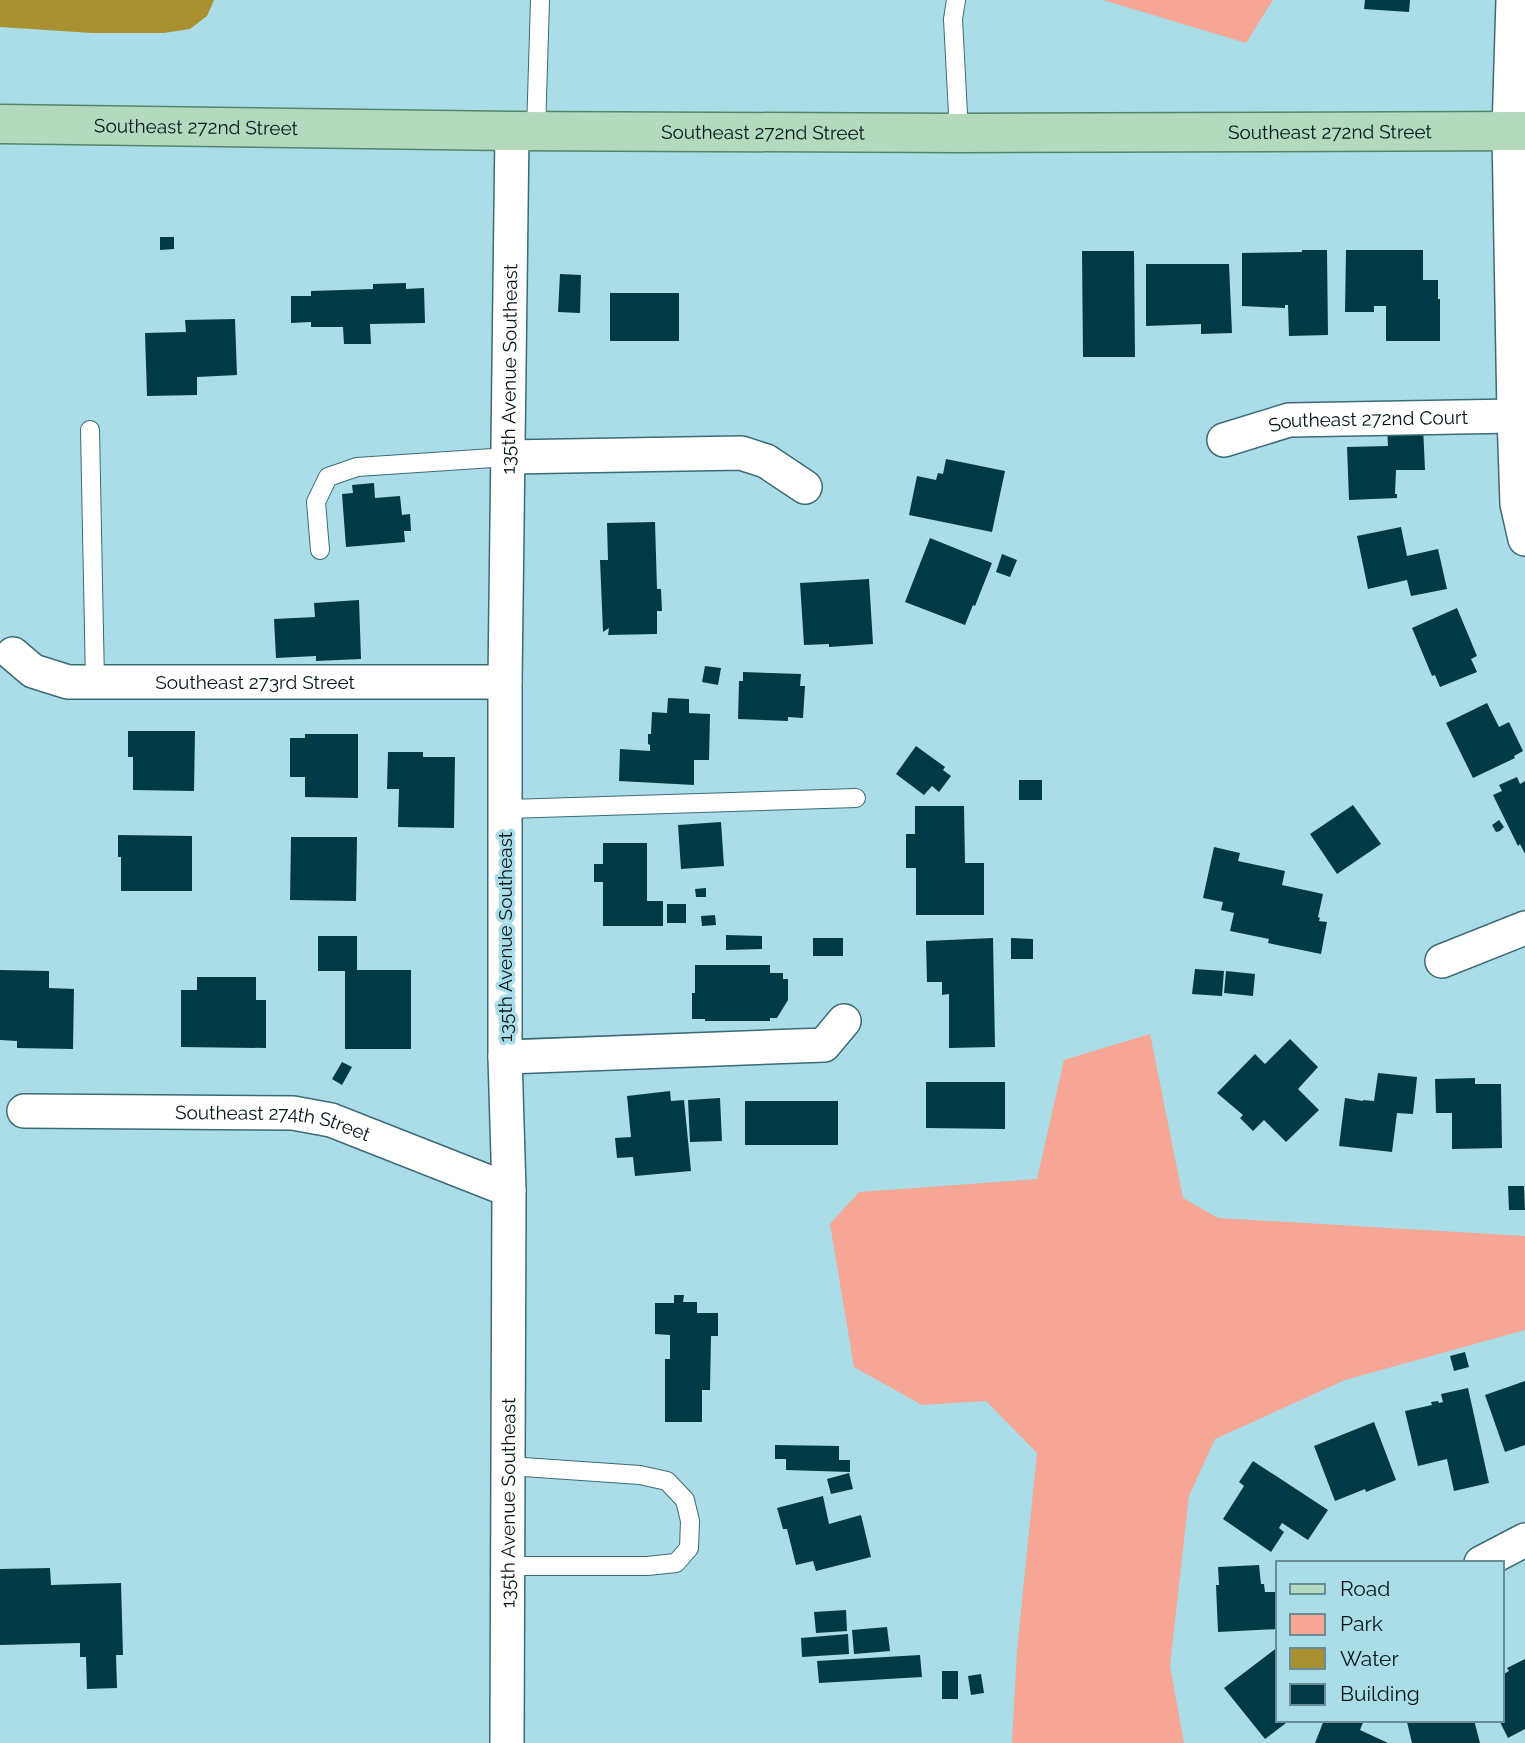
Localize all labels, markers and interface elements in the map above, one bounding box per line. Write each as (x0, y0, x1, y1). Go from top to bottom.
street label: Southeast 272nd Street (94, 114, 299, 139)
street label: Southeast 272nd Street (1228, 120, 1433, 143)
street label: Southeast 272nd Street (661, 121, 866, 144)
street label: 135th Avenue Southeast (497, 263, 521, 475)
street label: Southeast 272nd Court (1266, 406, 1469, 437)
street label: Southeast 273rd Street (155, 671, 355, 693)
street label: 135th Avenue Southeast (494, 831, 516, 1042)
street label: Southeast 274th Street (175, 1101, 374, 1146)
street label: 135th Avenue Southeast (496, 1397, 519, 1608)
legend (1276, 1561, 1504, 1722)
text: Road (1340, 1576, 1390, 1601)
text: Park (1340, 1611, 1383, 1636)
text: Water (1340, 1646, 1399, 1671)
text: Building (1340, 1681, 1420, 1706)

